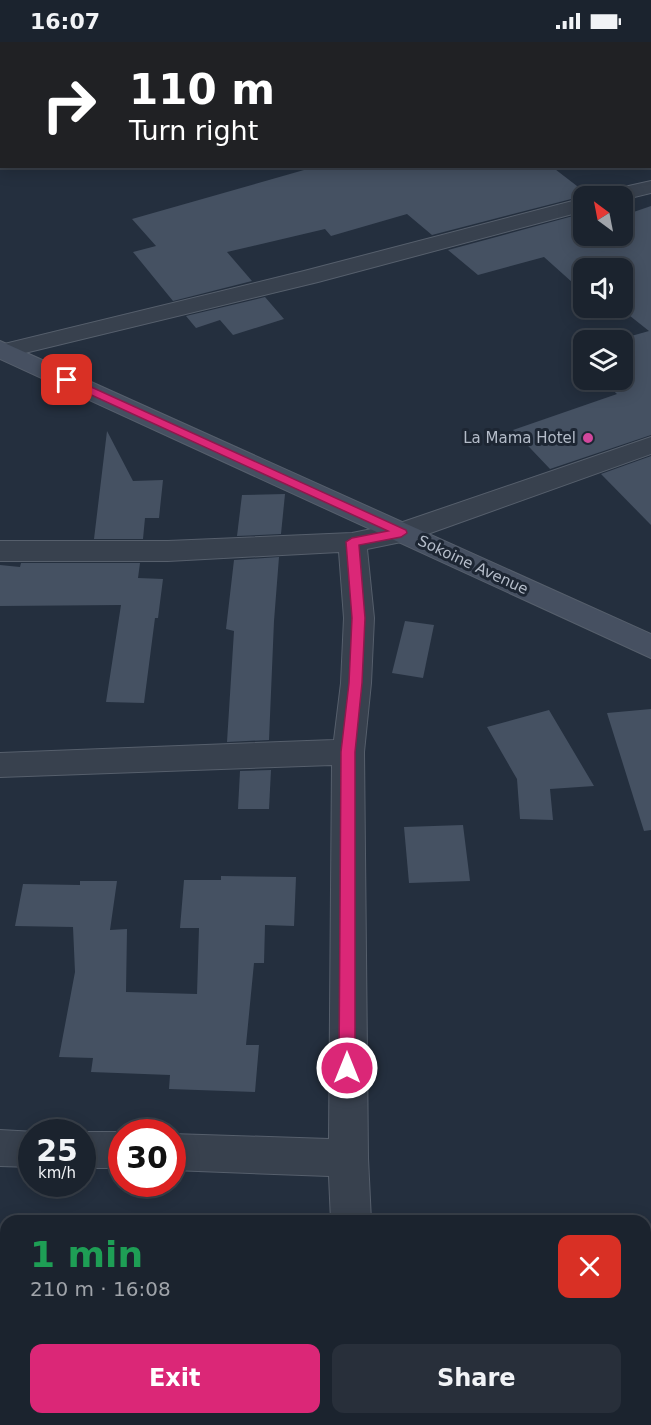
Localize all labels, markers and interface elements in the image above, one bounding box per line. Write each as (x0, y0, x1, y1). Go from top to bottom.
text: 16:07 (30, 9, 100, 34)
text: 110 m (129, 65, 275, 114)
icon: right (30, 66, 108, 144)
text: Turn right (129, 115, 258, 146)
north arrow (573, 186, 633, 246)
map controls (573, 186, 633, 390)
button: sound (573, 258, 633, 318)
button: layers (573, 330, 633, 390)
pin (41, 354, 92, 405)
icon: arrive (50, 363, 83, 396)
place label: La Mama Hotel (463, 429, 576, 447)
marker: La Mama Hotel (581, 431, 595, 445)
street label: Sokoine Avenue (415, 532, 531, 598)
position arrow (315, 1036, 379, 1100)
speed limit sign: 30 (108, 1119, 186, 1197)
text: 25 (36, 1133, 78, 1168)
text: km/h (38, 1164, 76, 1182)
text: 1 min (30, 1234, 143, 1275)
button: close (558, 1235, 621, 1298)
text: 210 m · 16:08 (30, 1277, 171, 1301)
button: Exit (30, 1344, 320, 1413)
button: Share (332, 1344, 621, 1413)

